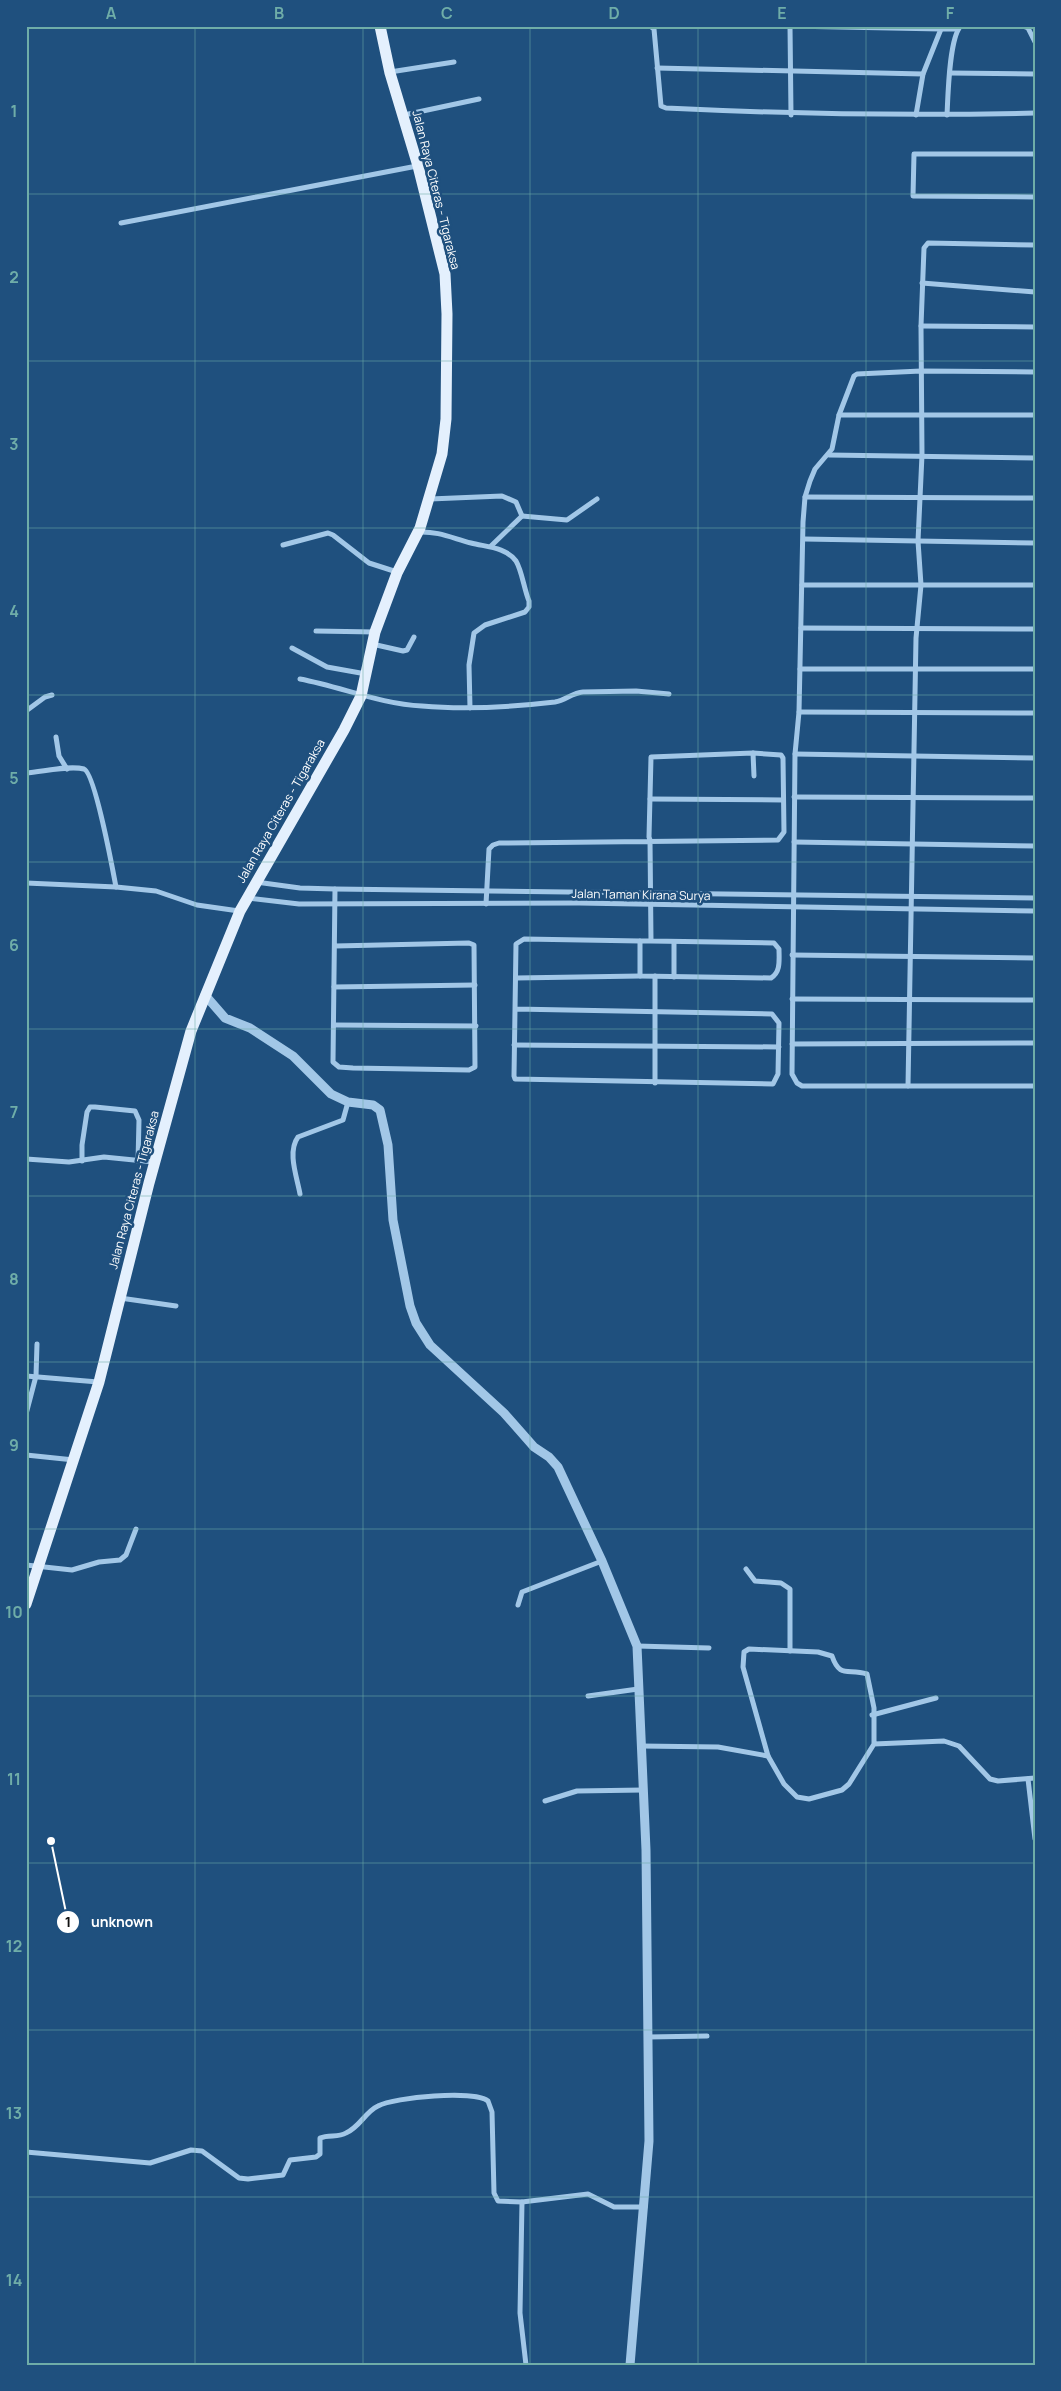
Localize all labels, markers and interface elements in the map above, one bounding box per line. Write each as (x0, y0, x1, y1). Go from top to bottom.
text: A (106, 2, 117, 24)
text: B (274, 2, 284, 24)
text: C (441, 2, 453, 24)
text: D (608, 2, 620, 24)
text: E (777, 2, 787, 24)
text: F (946, 2, 955, 24)
text: 1 (10, 100, 18, 122)
street label: Jalan Raya Citeras - Tigaraksa (408, 109, 464, 271)
text: 2 (9, 266, 19, 288)
text: 3 (9, 433, 19, 455)
text: 4 (9, 600, 19, 622)
street label: Jalan Raya Citeras - Tigaraksa (232, 736, 329, 886)
text: 5 (9, 767, 19, 789)
street label: Jalan Taman Kirana Surya (571, 885, 711, 904)
text: 6 (9, 934, 19, 956)
text: 7 (10, 1101, 18, 1123)
street label: Jalan Raya Citeras - Tigaraksa (104, 1109, 163, 1271)
text: 8 (9, 1268, 19, 1290)
text: 9 (9, 1434, 19, 1456)
text: 10 (5, 1601, 23, 1623)
text: 11 (7, 1768, 21, 1790)
callout: unknown (56, 1908, 163, 1937)
text: 1 (65, 1911, 71, 1932)
text: unknown (91, 1912, 153, 1931)
text: 12 (6, 1935, 22, 1957)
text: 13 (6, 2102, 22, 2124)
text: 14 (6, 2269, 22, 2291)

